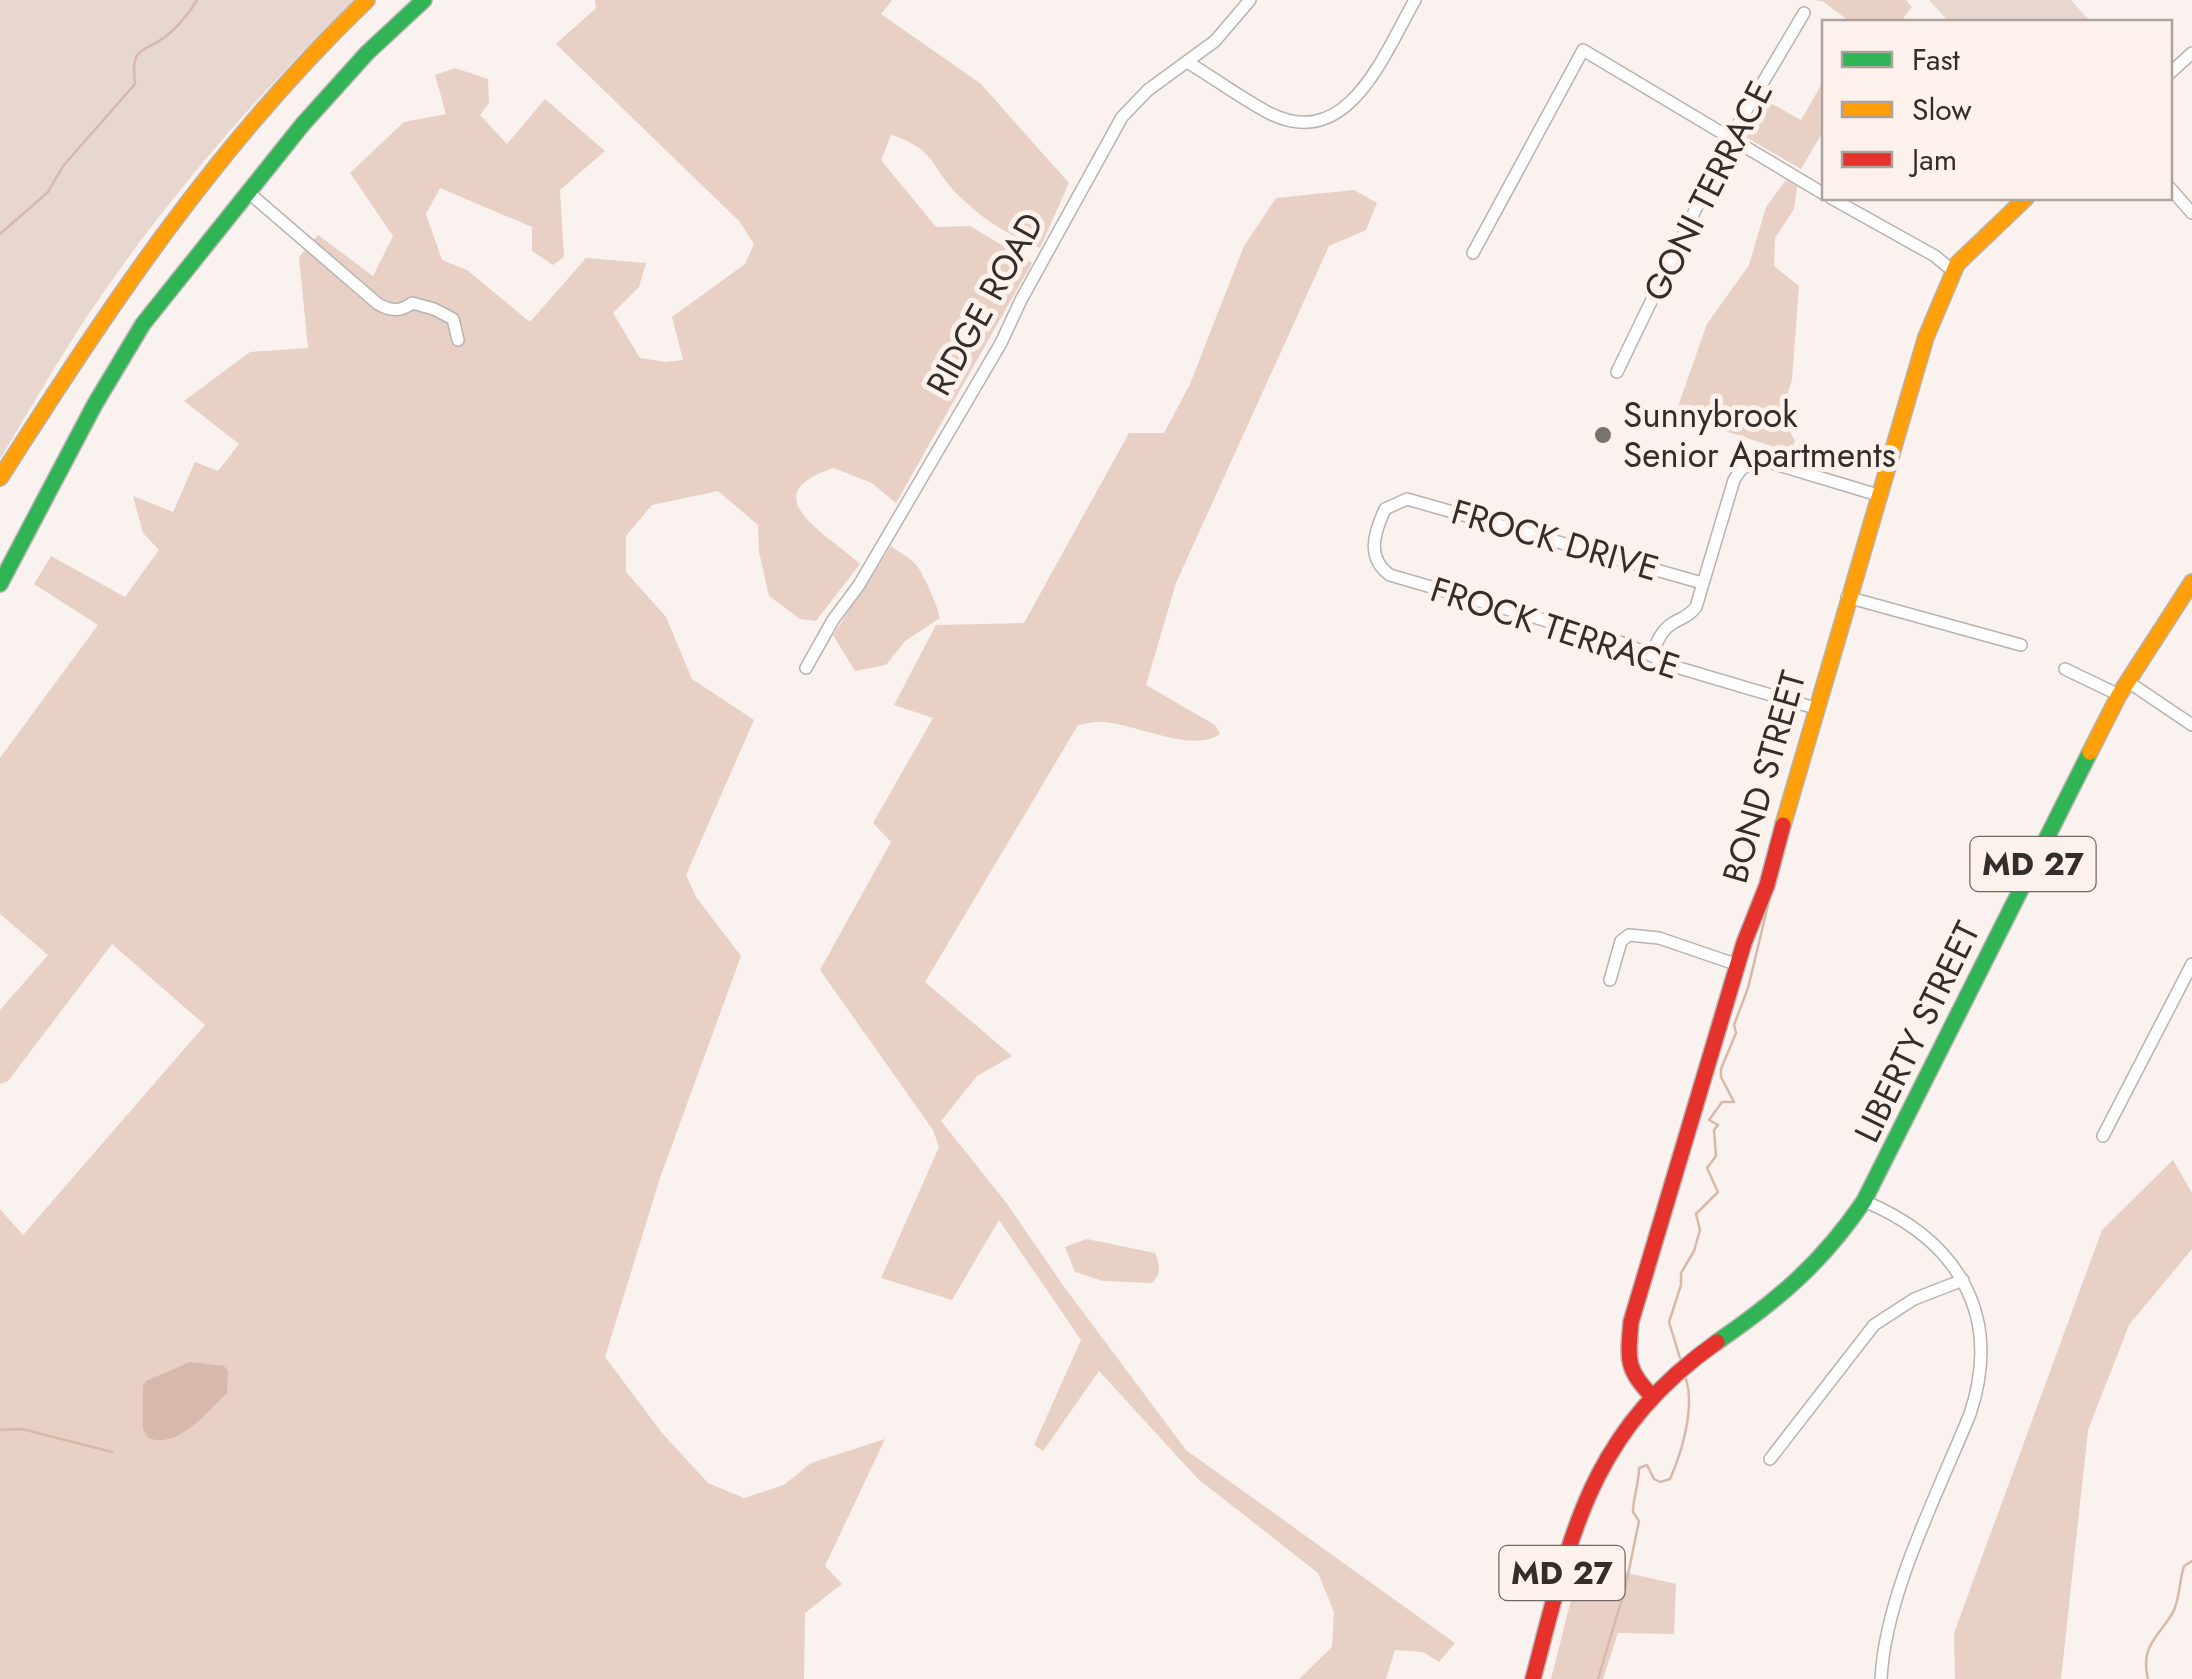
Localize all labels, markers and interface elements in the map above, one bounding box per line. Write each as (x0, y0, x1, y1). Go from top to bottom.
legend (1822, 20, 2172, 200)
text: Fast (1912, 38, 1961, 81)
street label: GONI TERRACE (1631, 72, 1785, 310)
text: Slow (1912, 88, 1972, 131)
text: Jam (1908, 138, 1957, 181)
street label: RIDGE ROAD (914, 204, 1056, 404)
place label: Sunnybrook Senior Apartments (1623, 390, 1896, 480)
marker: Sunnybrook Senior Apartments (1592, 424, 1614, 446)
street label: FROCK DRIVE (1446, 487, 1664, 593)
street label: FROCK TERRACE (1424, 564, 1686, 692)
street label: BOND STREET (1710, 665, 1818, 889)
road number: MD 27 (1970, 837, 2096, 891)
street label: LIBERTY STREET (1842, 913, 1992, 1151)
road number: MD 27 (1500, 1546, 1624, 1600)

